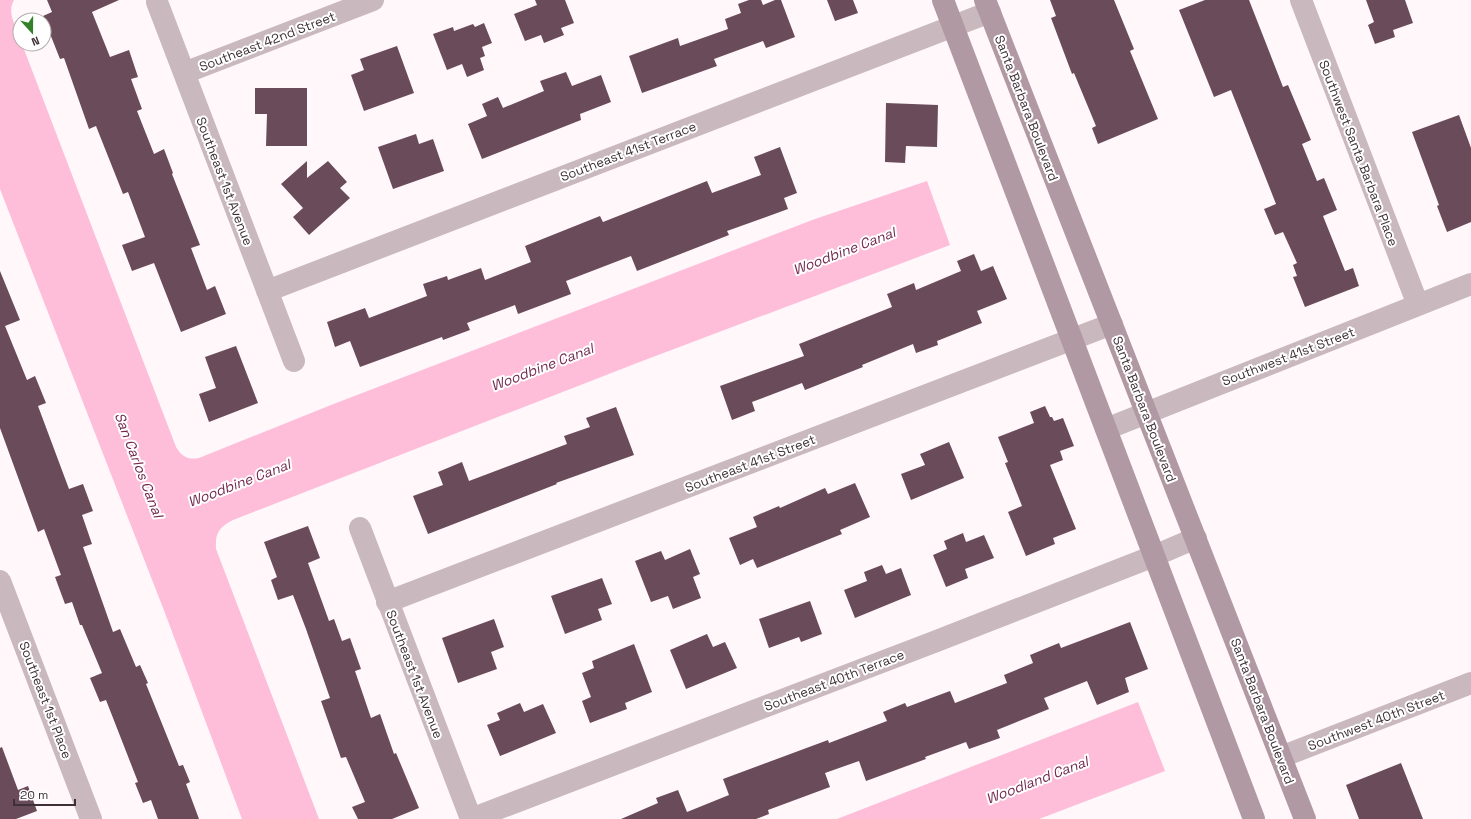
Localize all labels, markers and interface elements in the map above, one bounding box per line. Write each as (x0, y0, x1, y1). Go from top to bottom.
street label: Southeast 42nd Street (197, 8, 338, 75)
north arrow (12, 12, 52, 52)
text: N (30, 33, 42, 49)
street label: Santa Barbara Boulevard (991, 33, 1062, 183)
street label: Southwest Santa Barbara Place (1315, 58, 1402, 249)
street label: Southeast 1st Avenue (192, 115, 257, 248)
street label: Southeast 41st Terrace (558, 118, 699, 185)
water label: Woodbine Canal (790, 223, 899, 279)
street label: Southwest 41st Street (1219, 323, 1357, 390)
street label: Santa Barbara Boulevard (1109, 334, 1180, 484)
water label: Woodbine Canal (488, 339, 597, 395)
water label: San Carlos Canal (111, 410, 168, 522)
street label: Southeast 41st Street (683, 431, 818, 496)
water label: Woodbine Canal (185, 455, 294, 511)
street label: Southeast 1st Avenue (382, 608, 447, 741)
street label: Santa Barbara Boulevard (1227, 636, 1298, 786)
street label: Southeast 1st Place (15, 639, 76, 761)
street label: Southeast 40th Terrace (762, 646, 907, 715)
street label: Southwest 40th Street (1305, 686, 1447, 754)
water label: Woodland Canal (983, 752, 1092, 808)
scale bar (14, 781, 75, 807)
text: 20 m (20, 787, 48, 803)

